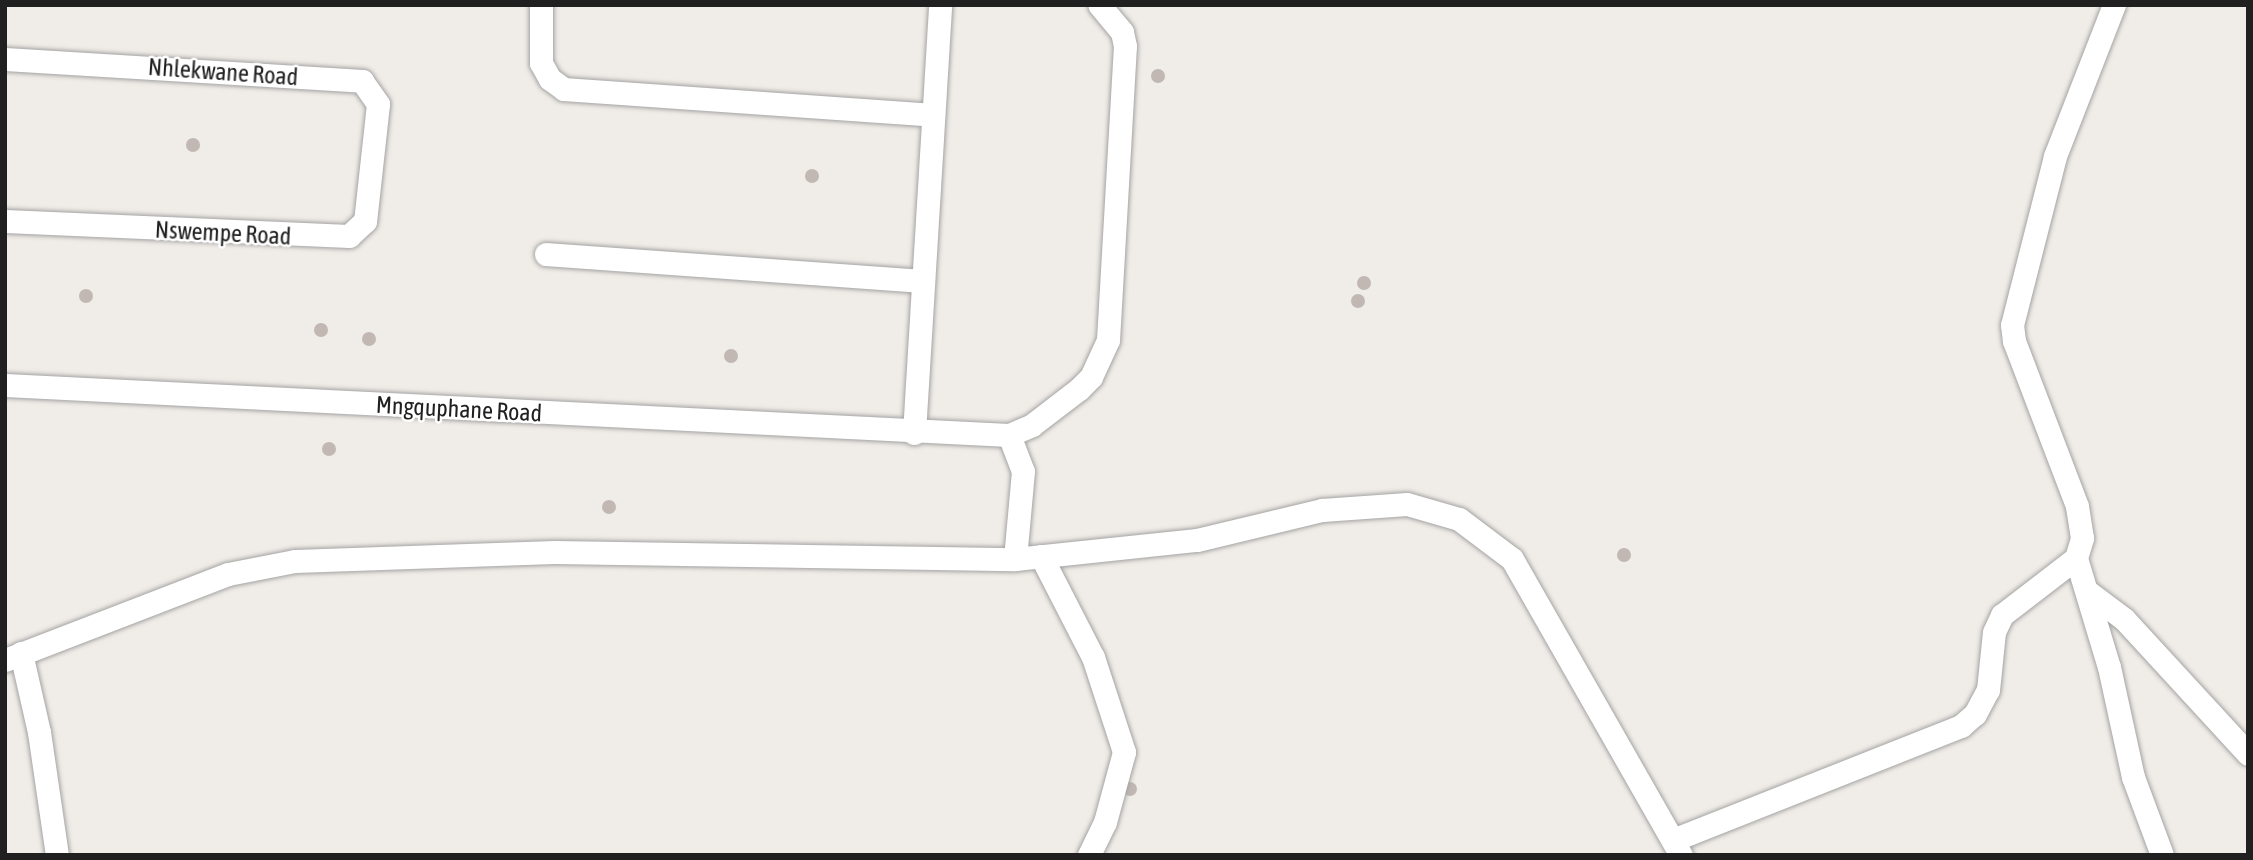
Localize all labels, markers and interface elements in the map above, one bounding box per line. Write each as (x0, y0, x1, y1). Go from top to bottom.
street label: Nhlekwane Road (147, 52, 299, 92)
street label: Nswempe Road (154, 215, 292, 251)
street label: Mngquphane Road (375, 390, 543, 428)

